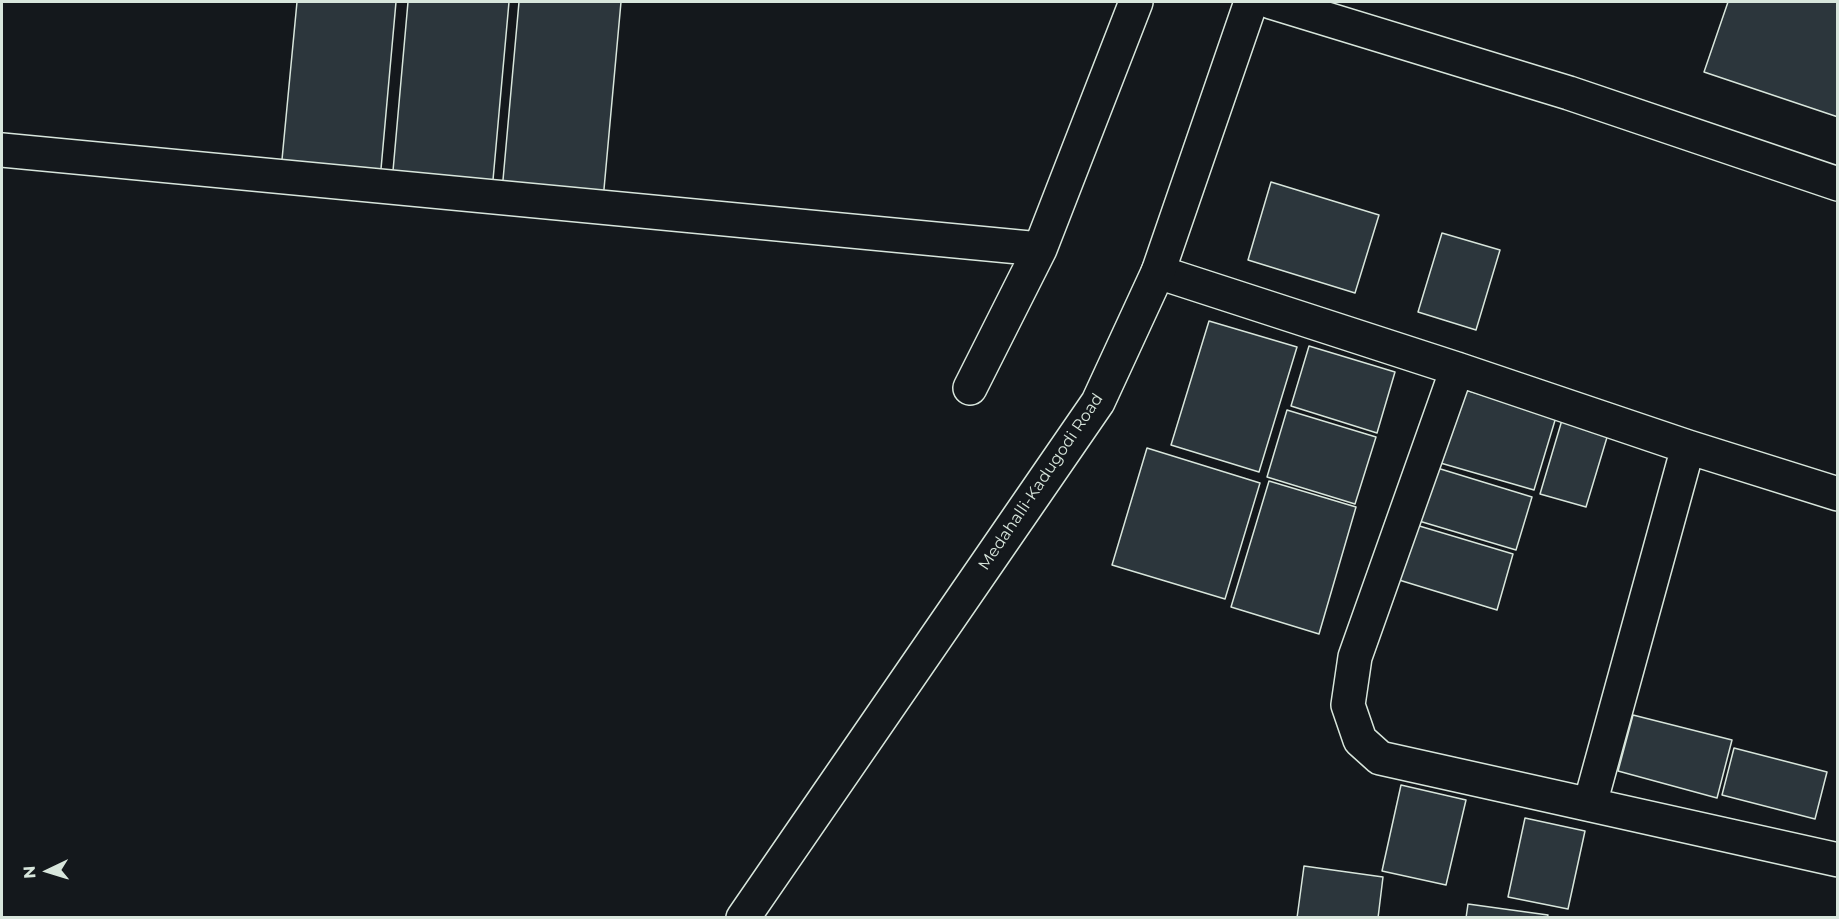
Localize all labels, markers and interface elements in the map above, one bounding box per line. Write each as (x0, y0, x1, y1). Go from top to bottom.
street label: Medahalli-Kadugodi Road (975, 390, 1107, 574)
north arrow (18, 841, 78, 901)
text: N (20, 865, 39, 879)

